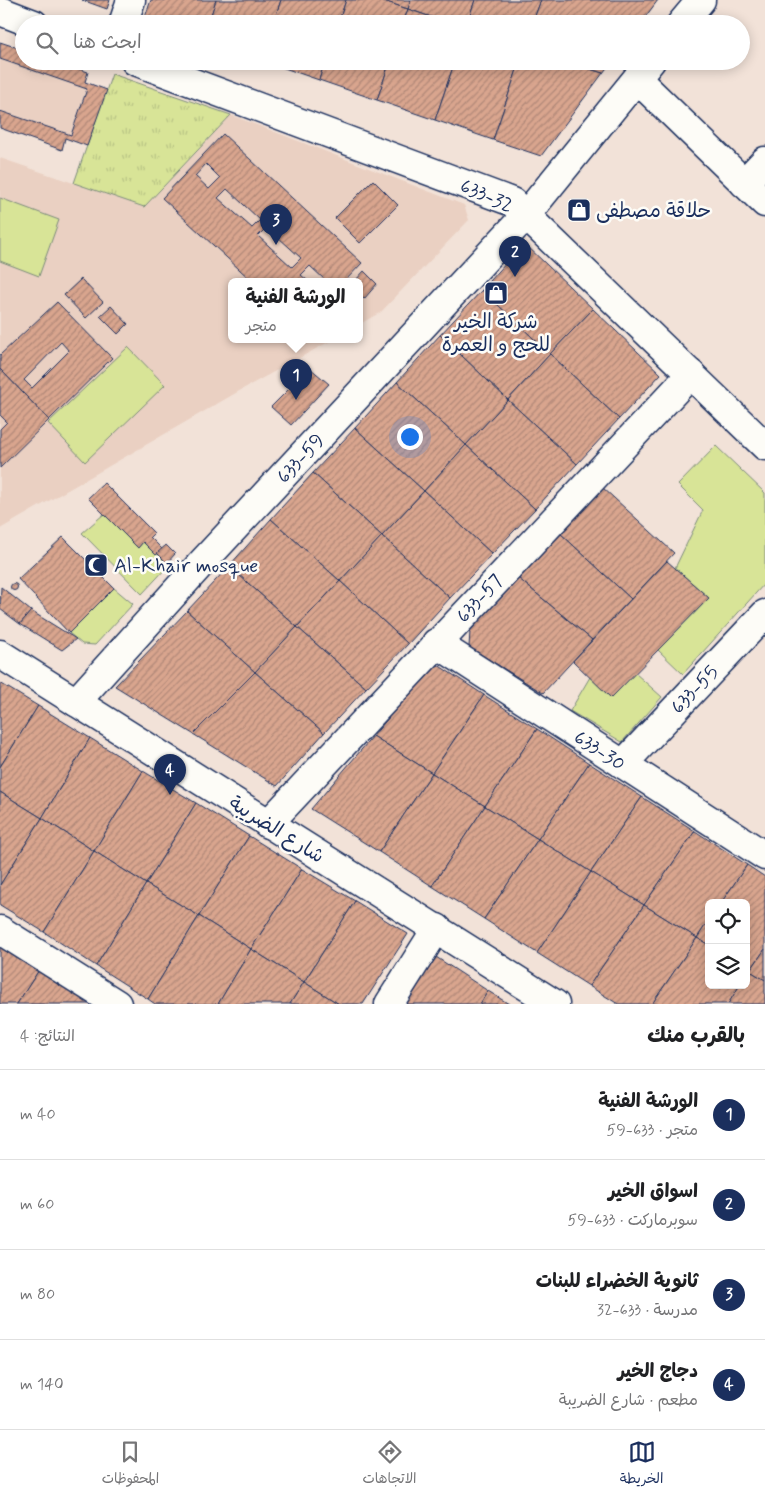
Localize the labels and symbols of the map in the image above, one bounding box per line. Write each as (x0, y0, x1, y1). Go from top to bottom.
street label: 633-32 (456, 173, 517, 220)
shop icon: حلاقة مصطفى (566, 197, 592, 223)
place label: حلاقة مصطفى (596, 198, 711, 225)
pin: 3 (260, 204, 292, 245)
pin: 2 (499, 236, 531, 277)
shop icon: شركة الخير للحج و العمرة (483, 280, 509, 306)
place label: شركة الخير للحج و العمرة (442, 309, 550, 359)
pin: 1 (280, 359, 312, 400)
your location (397, 424, 423, 450)
street label: 633-59 (271, 428, 331, 490)
mosque icon: Al-Khair mosque (83, 552, 109, 578)
place label: Al-Khair mosque (114, 553, 258, 580)
street label: 633-57 (450, 569, 510, 629)
street label: 633-55 (665, 660, 725, 720)
street label: 633-30 (568, 725, 630, 778)
pin: 4 (154, 754, 186, 795)
street label: شارع الضريبة (223, 790, 329, 870)

